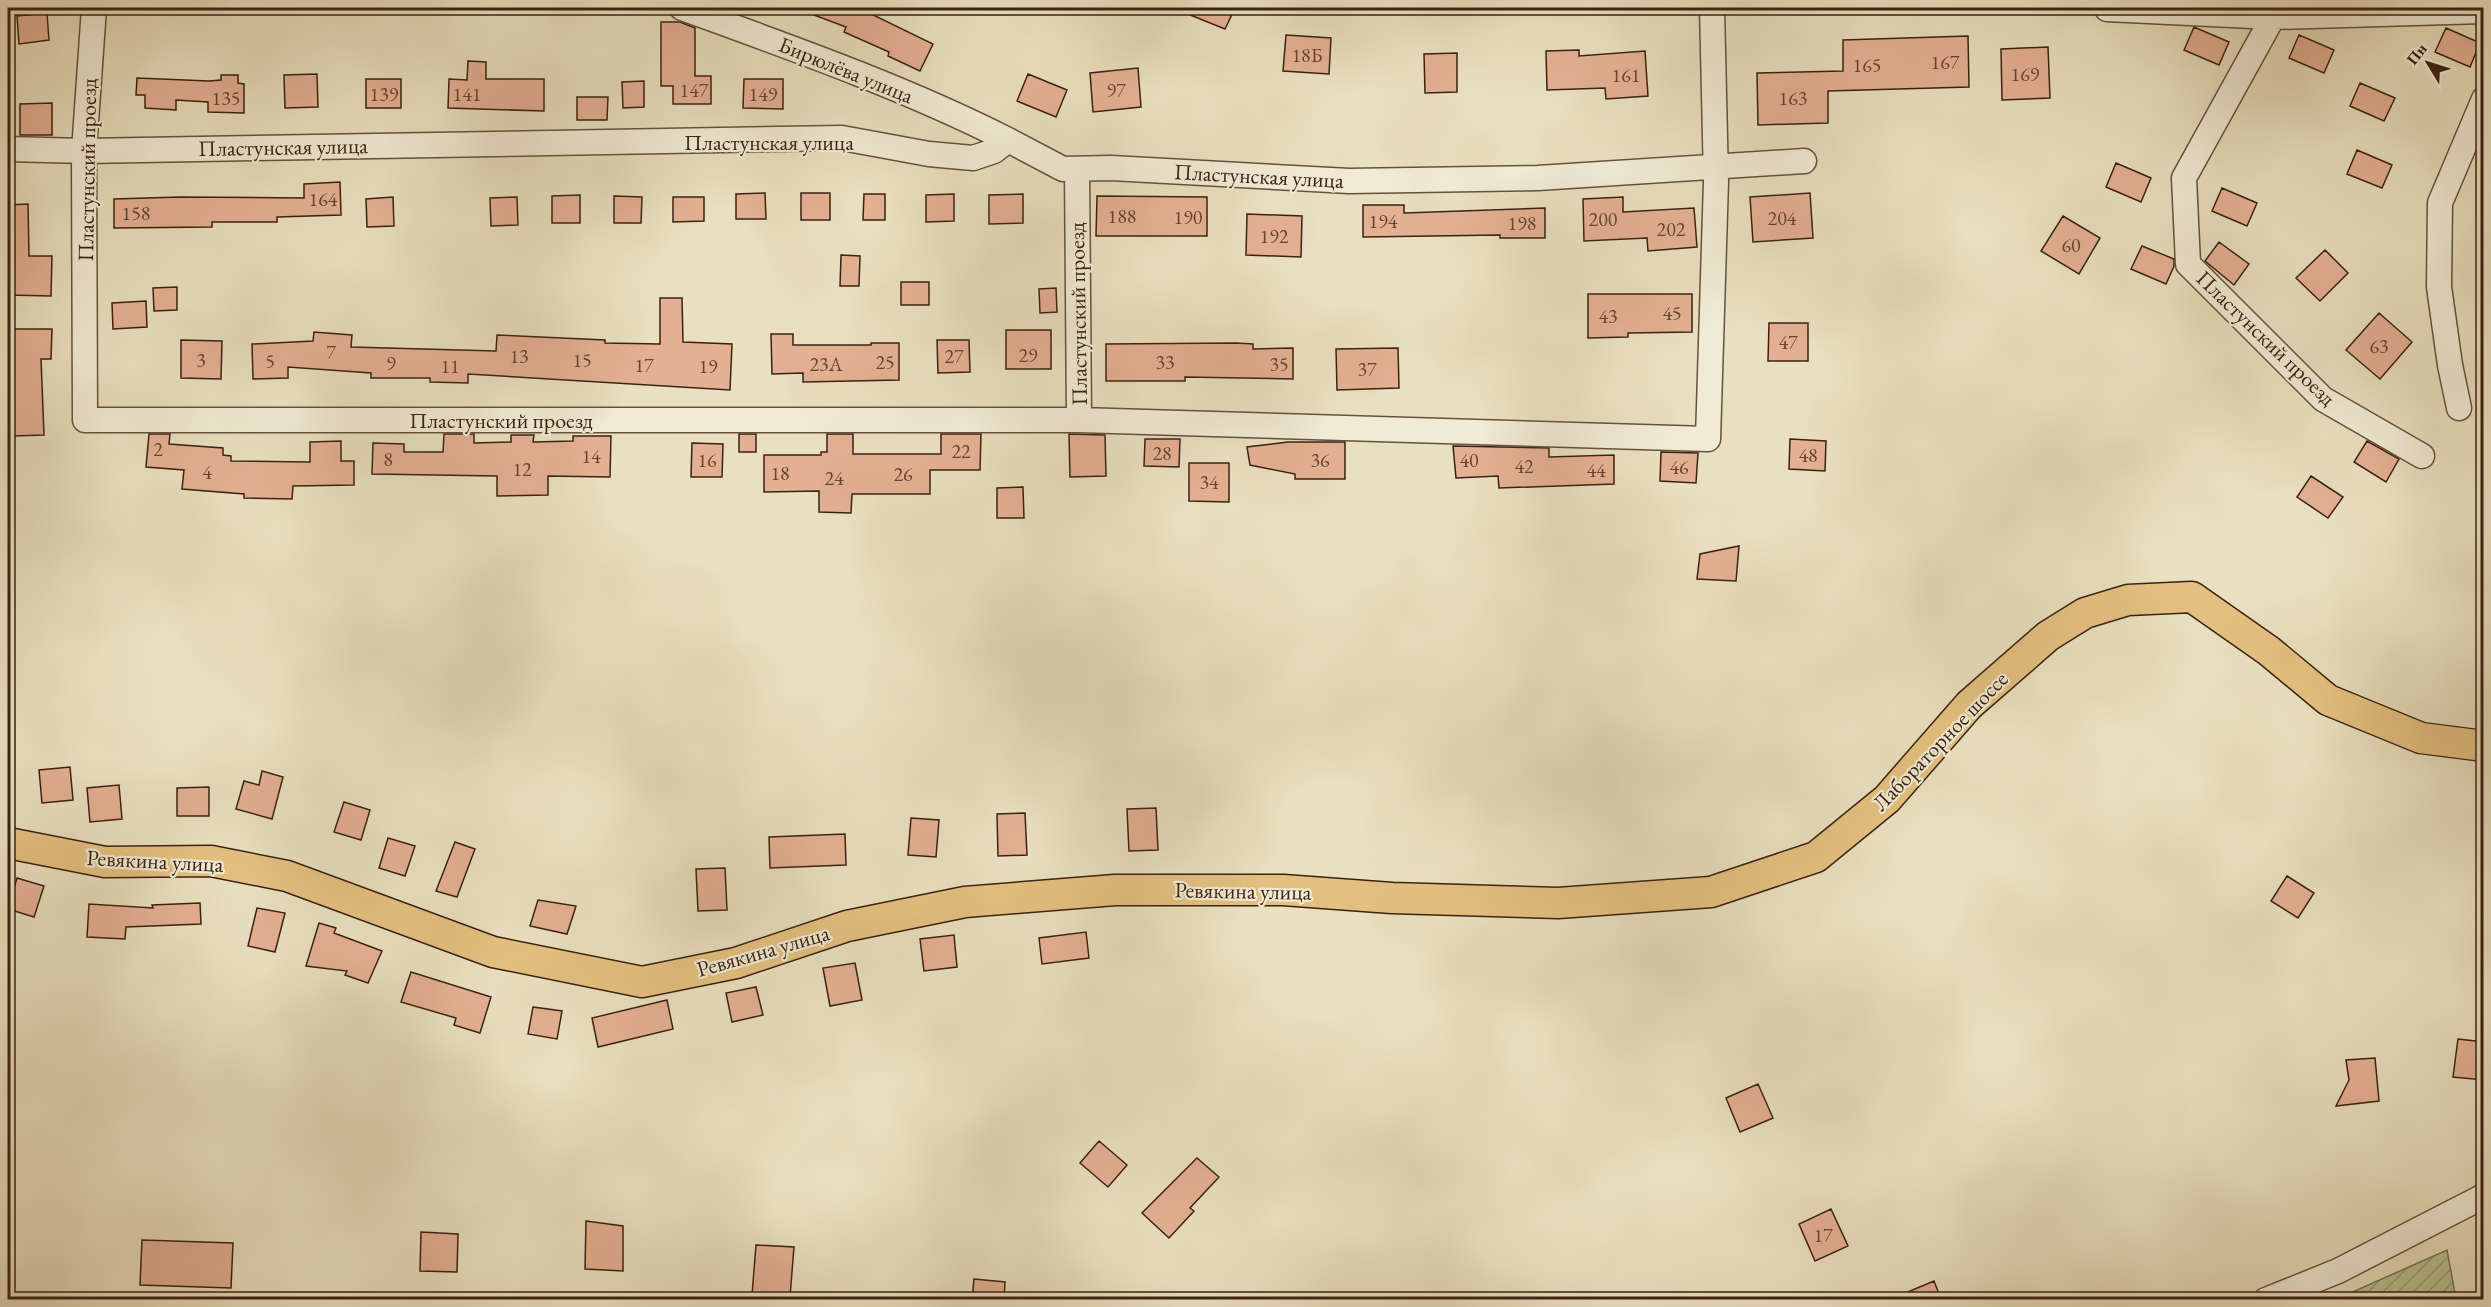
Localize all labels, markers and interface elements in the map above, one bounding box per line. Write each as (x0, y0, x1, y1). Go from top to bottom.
street label: Бирюлёва улица (774, 30, 918, 110)
north arrow (2398, 33, 2458, 93)
text: Пн (2402, 39, 2432, 69)
house number: 18Б (1292, 42, 1323, 68)
house number: 167 (1931, 49, 1960, 75)
house number: 165 (1853, 52, 1881, 78)
house number: 169 (2011, 61, 2040, 87)
house number: 161 (1612, 62, 1640, 88)
house number: 147 (680, 77, 709, 103)
house number: 97 (1106, 77, 1126, 103)
street label: Пластунский проезд (71, 78, 103, 262)
house number: 139 (370, 81, 399, 107)
house number: 141 (453, 81, 481, 107)
house number: 149 (749, 81, 778, 107)
house number: 135 (212, 85, 240, 111)
house number: 163 (1779, 85, 1807, 111)
street label: Пластунская улица (684, 128, 854, 157)
street label: Пластунская улица (198, 131, 368, 163)
street label: Пластунская улица (1173, 157, 1345, 195)
house number: 164 (309, 186, 338, 212)
house number: 158 (122, 200, 150, 226)
house number: 188 (1108, 203, 1136, 229)
house number: 190 (1174, 204, 1203, 230)
house number: 204 (1768, 205, 1797, 231)
house number: 200 (1589, 206, 1618, 232)
house number: 194 (1369, 208, 1398, 234)
house number: 198 (1508, 210, 1536, 236)
house number: 202 (1657, 216, 1686, 242)
street label: Пластунский проезд (1062, 222, 1094, 406)
house number: 192 (1260, 223, 1289, 249)
house number: 60 (2061, 232, 2081, 258)
street label: Пластунский проезд (2190, 264, 2342, 412)
house number: 45 (1662, 300, 1682, 326)
house number: 43 (1598, 303, 1618, 329)
house number: 47 (1778, 329, 1798, 355)
house number: 63 (2369, 333, 2389, 359)
house number: 7 (326, 339, 336, 365)
house number: 29 (1018, 342, 1038, 368)
house number: 13 (509, 343, 529, 369)
house number: 27 (944, 343, 964, 369)
house number: 3 (196, 347, 206, 373)
house number: 15 (572, 347, 592, 373)
house number: 5 (265, 348, 275, 374)
house number: 25 (875, 349, 895, 375)
house number: 33 (1155, 349, 1175, 375)
house number: 9 (386, 350, 396, 376)
house number: 23А (809, 351, 843, 377)
house number: 35 (1269, 351, 1289, 377)
house number: 17 (634, 352, 654, 378)
house number: 11 (440, 353, 460, 379)
house number: 19 (698, 353, 718, 379)
house number: 37 (1357, 356, 1377, 382)
street label: Пластунский проезд (409, 406, 593, 435)
house number: 2 (153, 436, 163, 462)
house number: 22 (951, 438, 971, 464)
house number: 28 (1152, 440, 1172, 466)
house number: 48 (1798, 442, 1818, 468)
house number: 14 (581, 443, 601, 469)
house number: 8 (383, 446, 393, 472)
house number: 16 (697, 447, 717, 473)
house number: 36 (1310, 447, 1330, 473)
house number: 40 (1459, 447, 1479, 473)
house number: 42 (1514, 453, 1534, 479)
house number: 46 (1669, 454, 1689, 480)
house number: 12 (512, 456, 532, 482)
house number: 44 (1586, 457, 1606, 483)
house number: 4 (202, 459, 212, 485)
house number: 18 (770, 460, 790, 486)
house number: 26 (893, 461, 913, 487)
house number: 24 (824, 465, 844, 491)
house number: 34 (1199, 469, 1219, 495)
street label: Лабораторное шоссе (1866, 665, 2014, 817)
street label: Ревякина улица (86, 843, 224, 879)
street label: Ревякина улица (1174, 875, 1312, 907)
street label: Ревякина улица (693, 918, 833, 984)
house number: 17 (1813, 1222, 1833, 1248)

